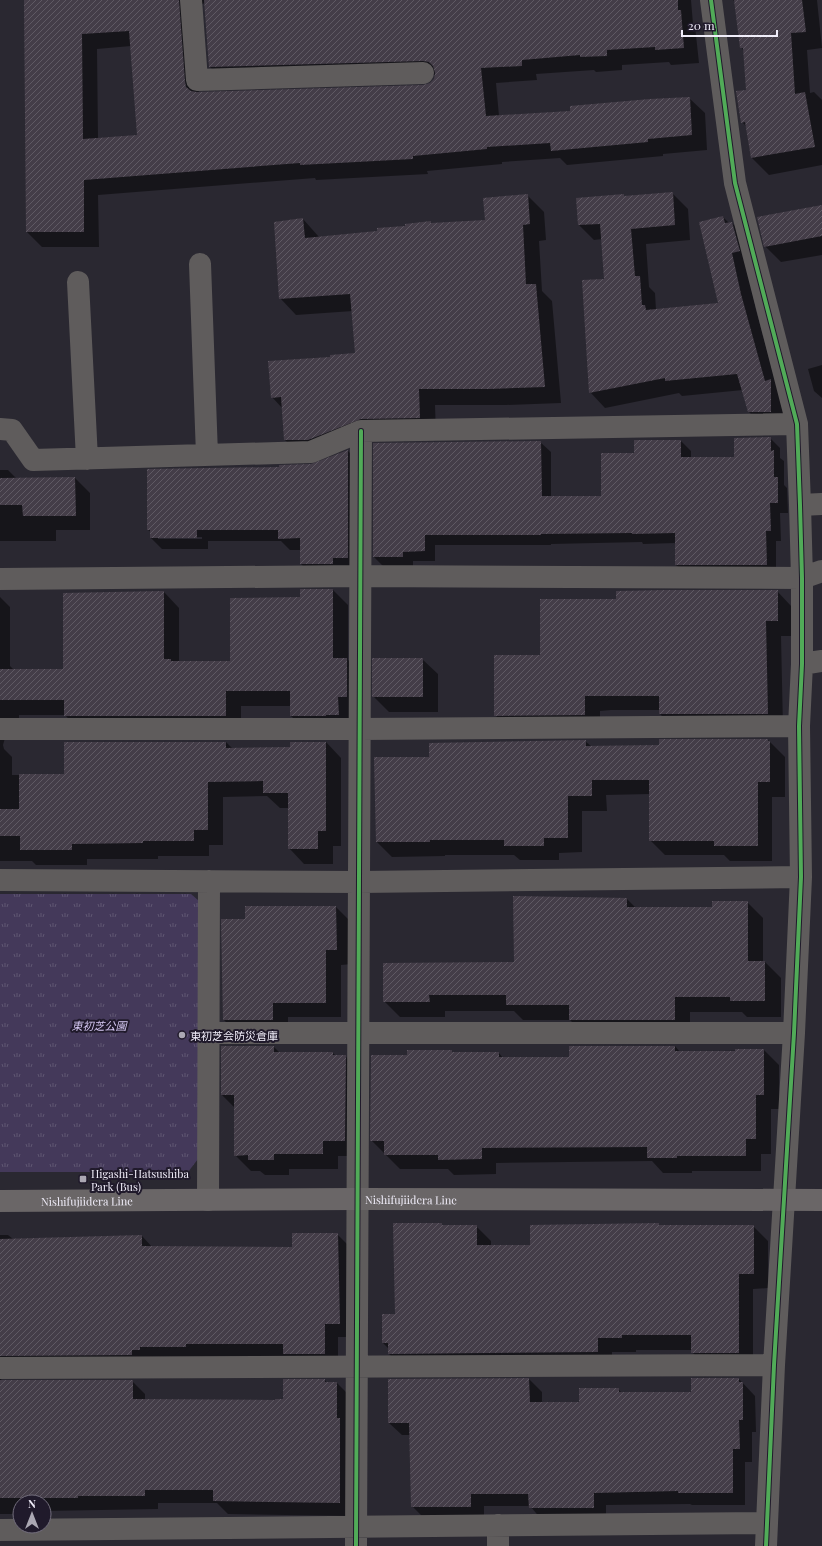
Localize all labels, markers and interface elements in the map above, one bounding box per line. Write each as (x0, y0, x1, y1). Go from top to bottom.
scale bar (682, 12, 777, 38)
text: 20 m (688, 17, 715, 33)
park label: 東初芝公園 (72, 1018, 128, 1033)
place label: 東初芝会防災倉庫 (190, 1028, 278, 1043)
marker: 東初芝会防災倉庫 (177, 1030, 187, 1040)
place label: Higashi-Hatsushiba Park (Bus) (91, 1166, 189, 1194)
marker: Higashi-Hatsushiba Park (Bus) (78, 1174, 88, 1184)
street label: Nishifujiidera Line (365, 1192, 457, 1207)
street label: Nishifujiidera Line (41, 1193, 133, 1208)
north arrow (12, 1494, 52, 1534)
text: N (28, 1496, 36, 1511)

